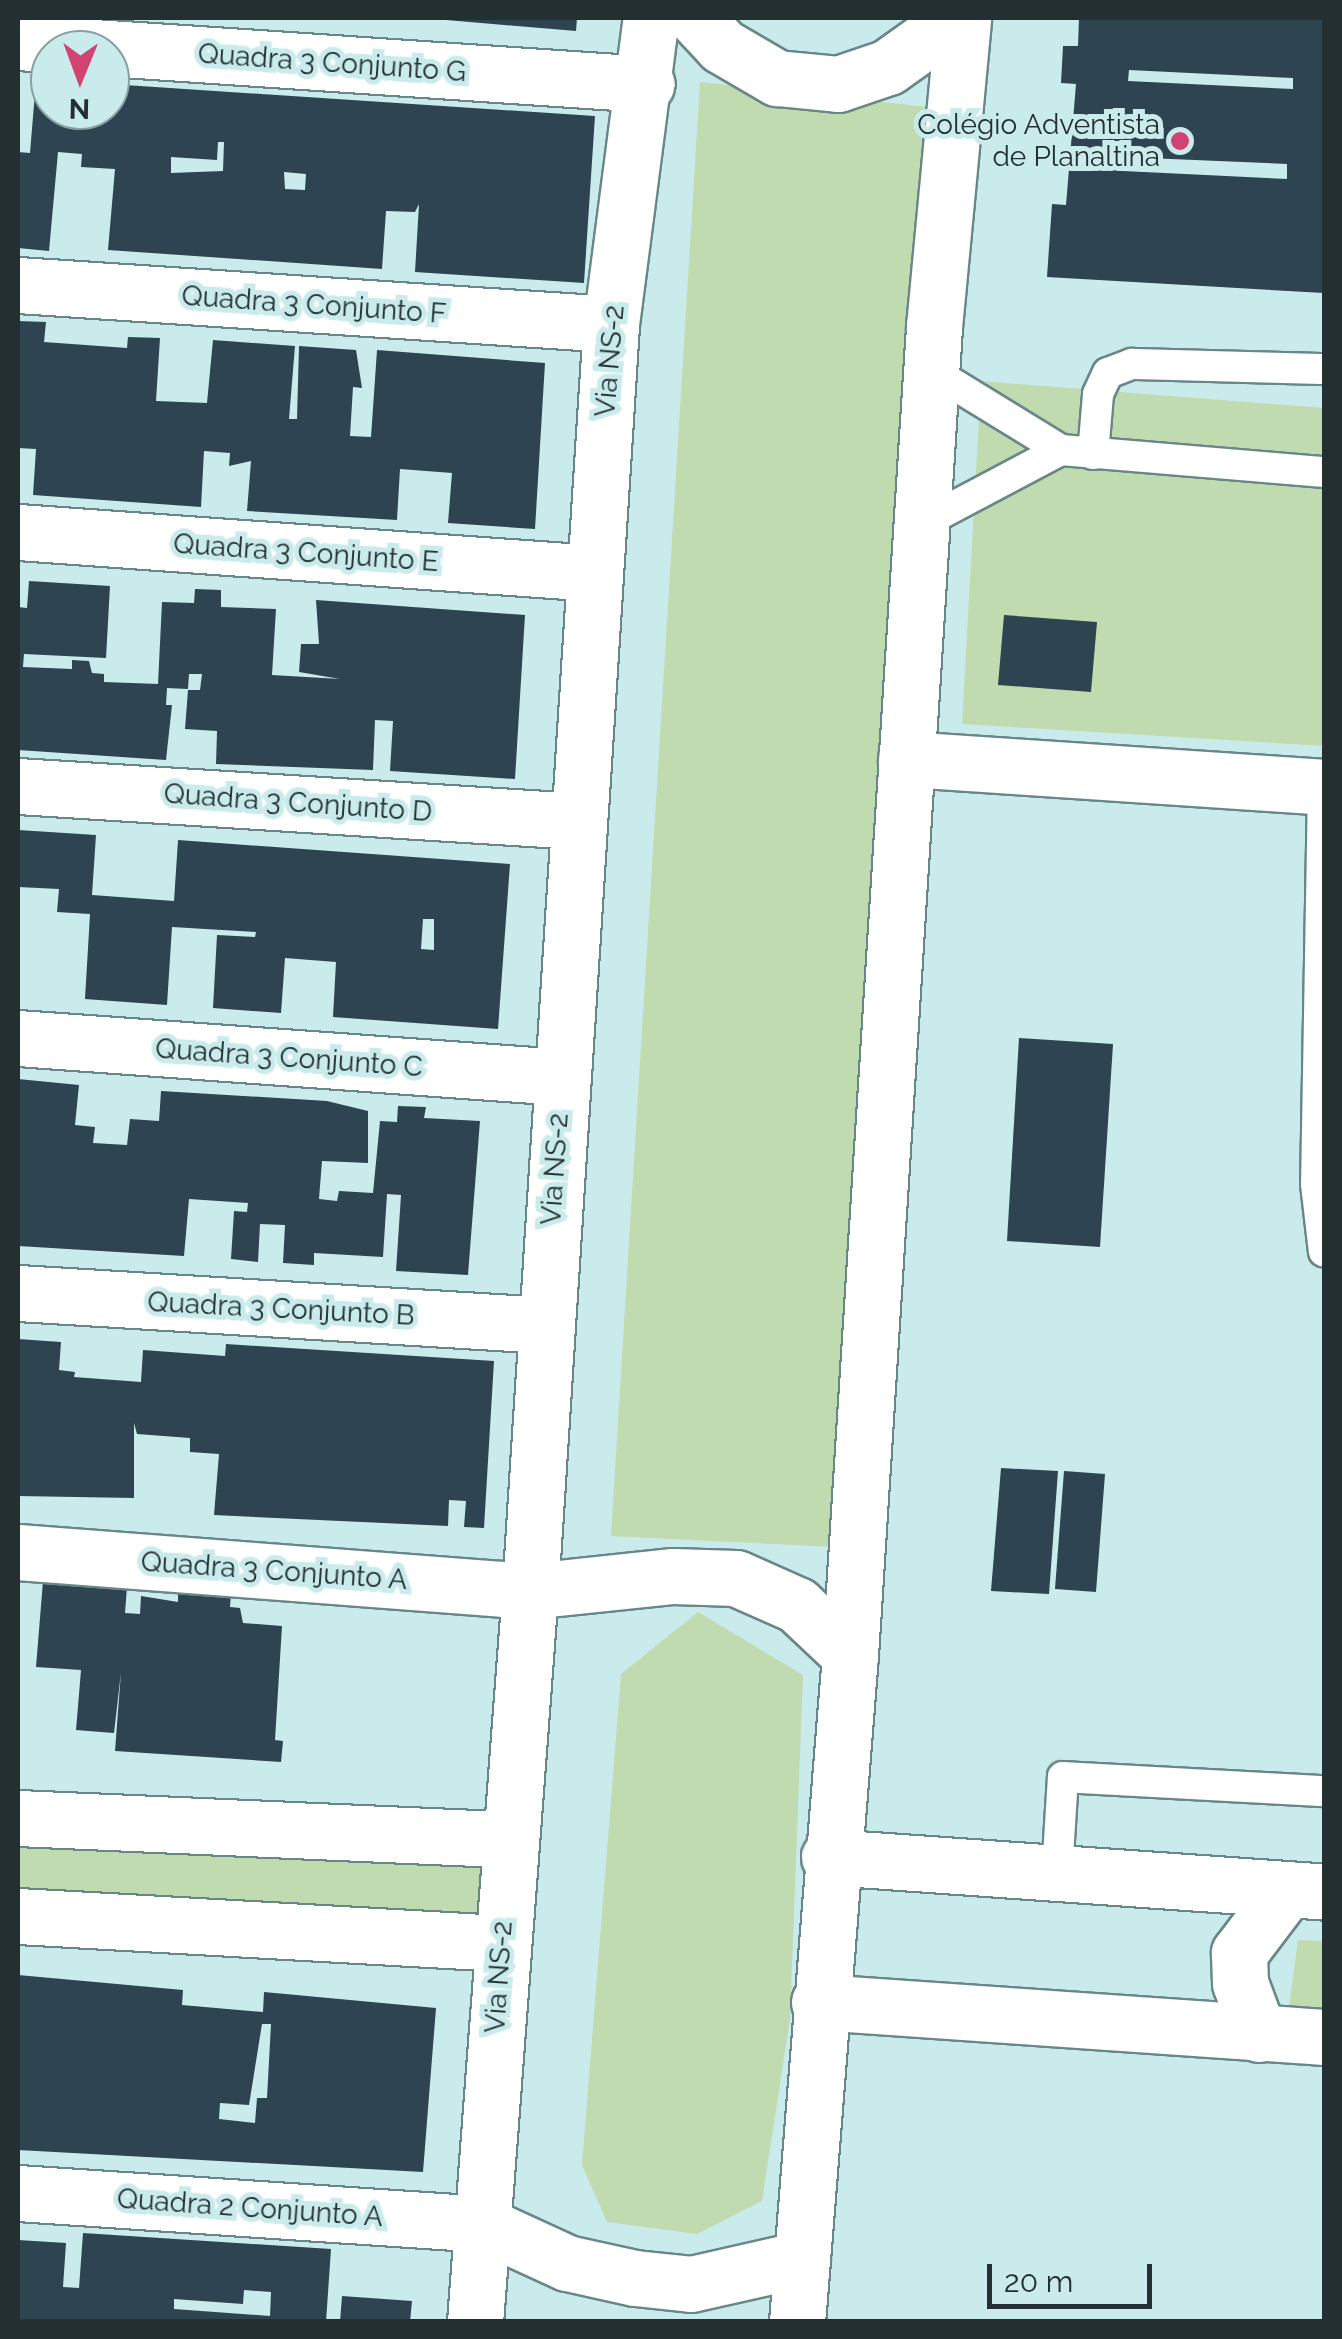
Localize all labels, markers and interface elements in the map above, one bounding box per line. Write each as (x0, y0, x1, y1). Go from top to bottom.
north arrow (30, 30, 130, 130)
street label: Quadra 3 Conjunto G (197, 37, 467, 89)
text: N (69, 92, 90, 125)
place label: Colégio Adventista de Planaltina (916, 108, 1160, 174)
marker: Colégio Adventista de Planaltina (1169, 130, 1191, 152)
street label: Quadra 3 Conjunto F (181, 279, 447, 331)
street label: Via NS-2 (588, 304, 632, 418)
street label: Quadra 3 Conjunto E (172, 527, 440, 579)
street label: Quadra 3 Conjunto D (163, 777, 433, 829)
street label: Quadra 3 Conjunto C (154, 1032, 424, 1084)
street label: Via NS-2 (534, 1112, 576, 1226)
street label: Quadra 3 Conjunto B (147, 1285, 415, 1333)
street label: Quadra 3 Conjunto A (139, 1545, 409, 1597)
street label: Via NS-2 (478, 1920, 520, 2034)
street label: Quadra 2 Conjunto A (115, 2182, 385, 2234)
scale bar (992, 2244, 1157, 2306)
text: 20 m (1004, 2264, 1073, 2299)

